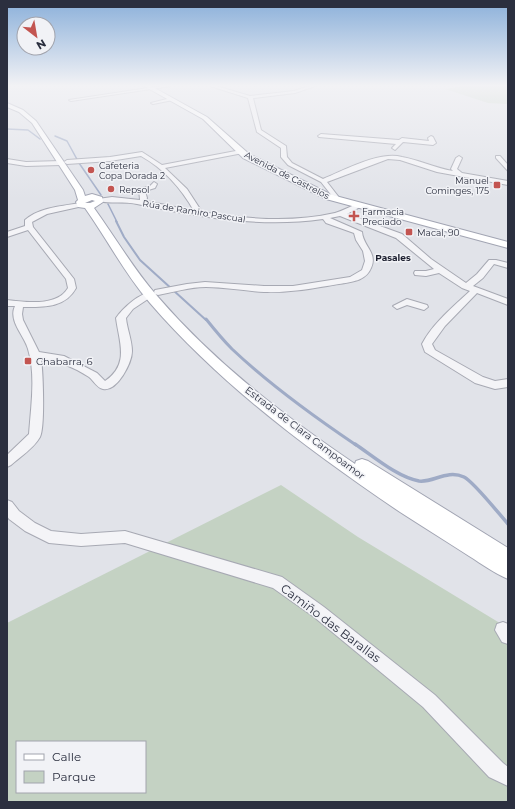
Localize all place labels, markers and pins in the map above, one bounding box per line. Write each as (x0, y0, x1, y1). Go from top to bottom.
place label: Cafeteria Copa Dorada 2 (99, 160, 165, 181)
marker: Cafeteria Copa Dorada 2 (86, 165, 96, 175)
place label: Manuel Cominges, 175 (425, 175, 489, 196)
marker: Manuel Cominges, 175 (492, 180, 502, 190)
marker: Repsol (106, 184, 116, 194)
place label: Repsol (119, 184, 150, 195)
place label: Farmacia Preciado (362, 206, 404, 227)
marker: Farmacia Preciado (349, 211, 359, 221)
marker: Macal, 90 (404, 227, 414, 237)
place label: Macal, 90 (417, 227, 459, 238)
place label: Chabarra, 6 (36, 355, 93, 368)
marker: Chabarra, 6 (23, 356, 33, 366)

